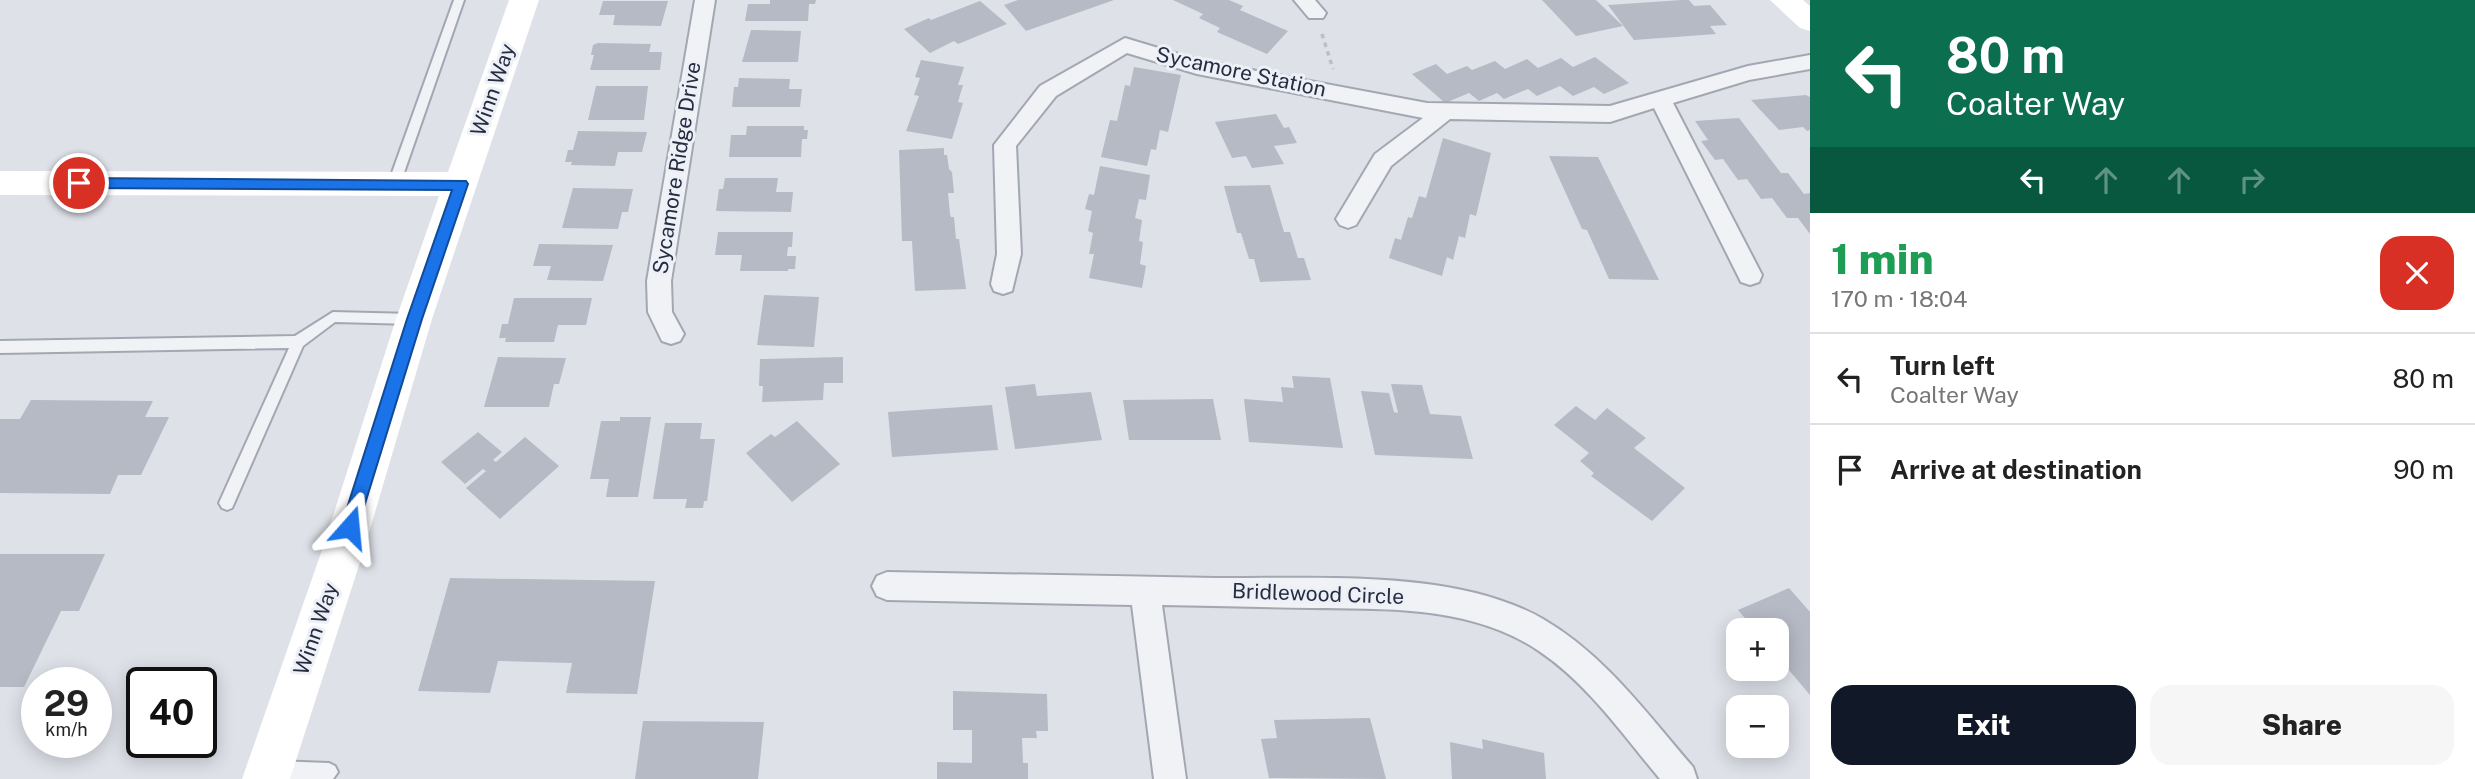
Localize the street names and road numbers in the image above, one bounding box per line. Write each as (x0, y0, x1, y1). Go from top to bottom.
street label: Winn Way (465, 40, 520, 139)
street label: Sycamore Station (1154, 41, 1328, 102)
street label: Sycamore Ridge Drive (647, 60, 706, 276)
street label: Bridlewood Circle (1232, 578, 1404, 609)
street label: Winn Way (288, 579, 343, 678)

